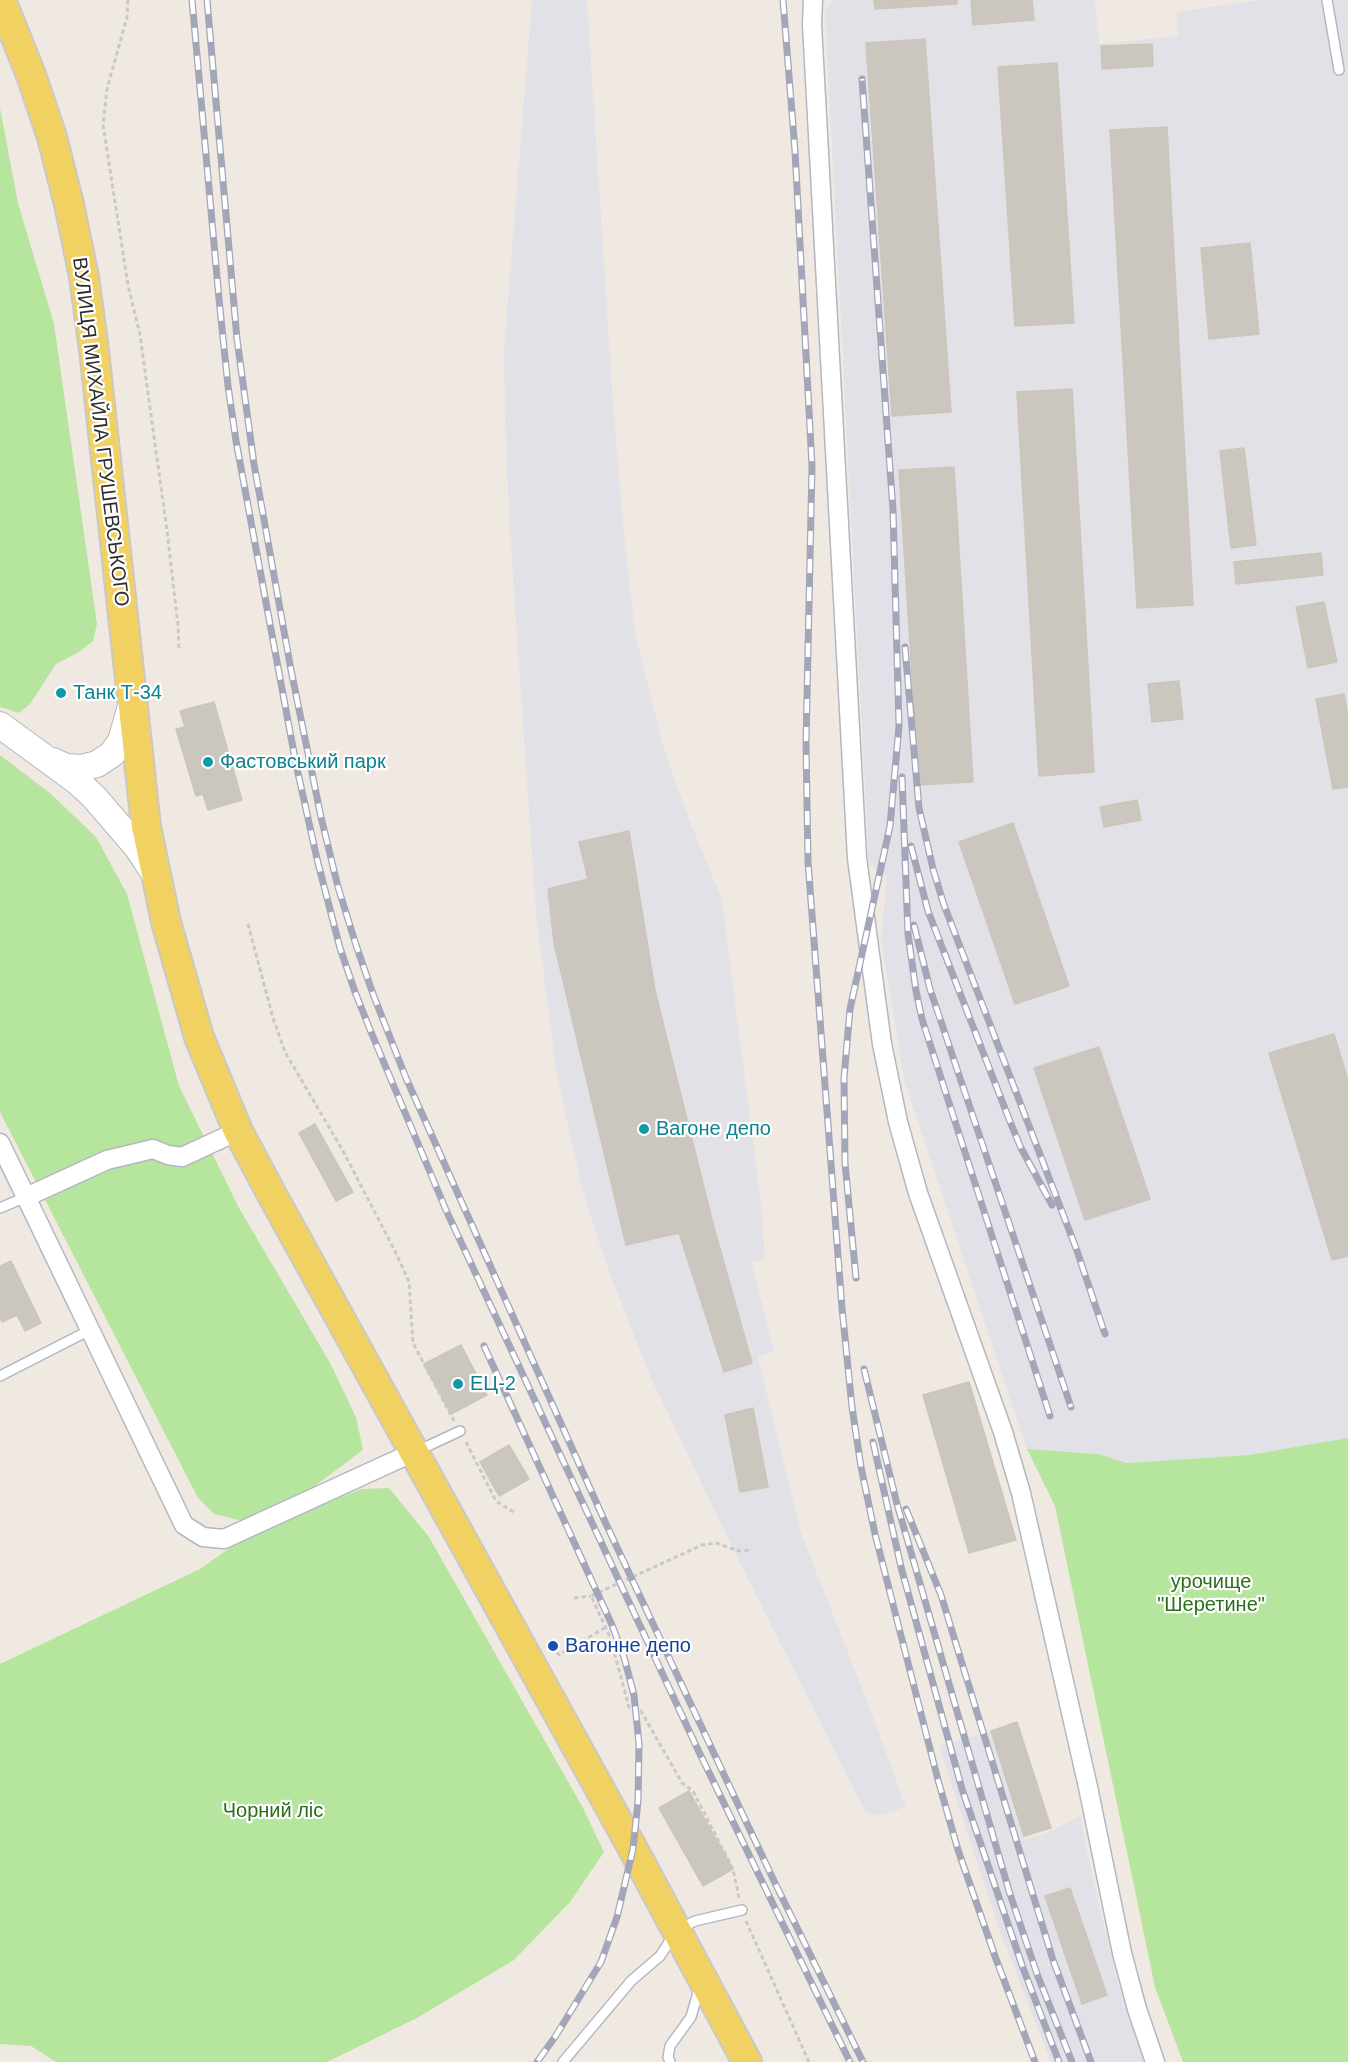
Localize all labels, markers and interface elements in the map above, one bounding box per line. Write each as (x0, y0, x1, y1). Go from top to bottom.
street label: ВУЛИЦЯ МИХАЙЛА ГРУШЕВСЬКОГО (67, 256, 133, 608)
place label: Танк Т-34 (73, 681, 162, 705)
marker: Танк Т-34 (54, 686, 68, 700)
place label: Фастовський парк (220, 750, 386, 774)
marker: Фастовський парк (201, 755, 215, 769)
place label: Вагоне депо (656, 1117, 771, 1141)
marker: Вагоне депо (637, 1122, 651, 1136)
place label: ЕЦ-2 (470, 1372, 516, 1396)
marker: ЕЦ-2 (451, 1377, 465, 1391)
park label: урочище "Шеретине" (1157, 1570, 1265, 1617)
place label: Вагонне депо (565, 1634, 691, 1658)
marker: Вагонне депо (546, 1639, 560, 1653)
park label: Чорний ліс (223, 1799, 323, 1823)

